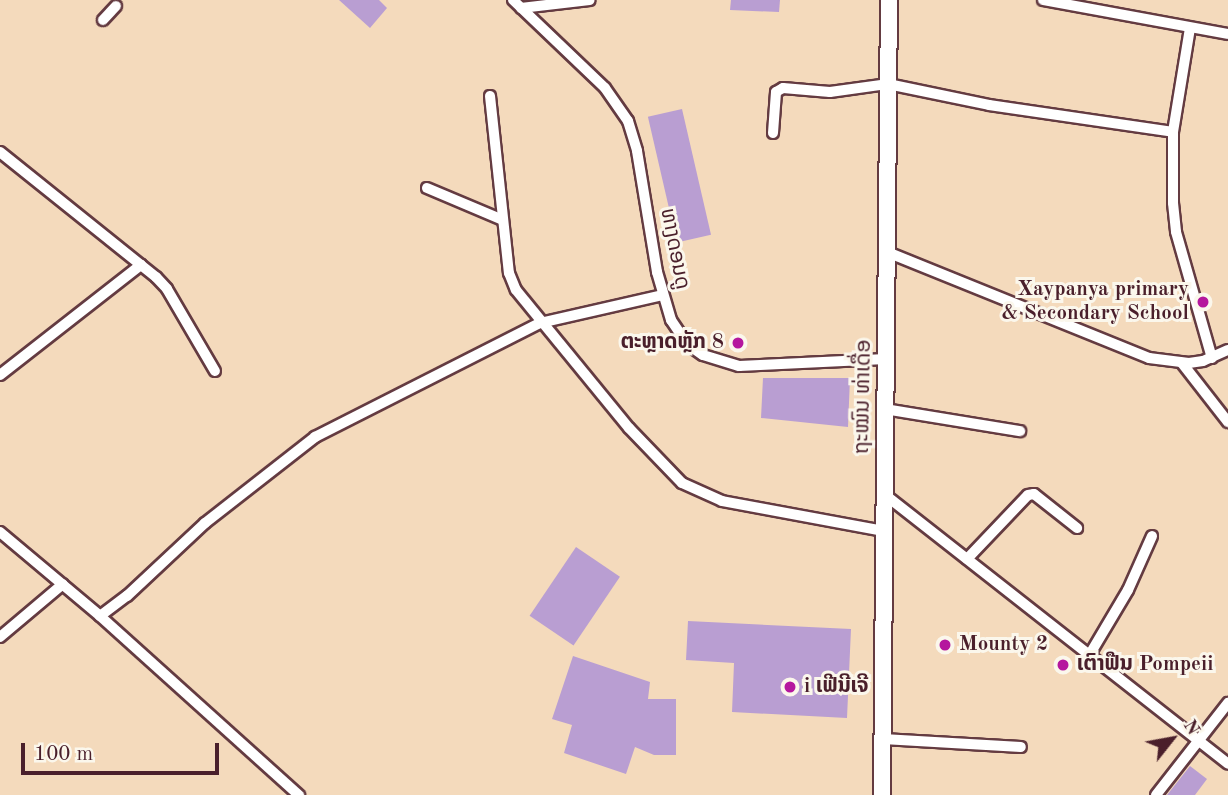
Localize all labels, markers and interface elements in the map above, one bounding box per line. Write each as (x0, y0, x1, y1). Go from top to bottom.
street label: ທາງດອນດູ (654, 206, 694, 292)
place label: Xaypanya primary & Secondary School (1001, 277, 1189, 327)
marker: Xaypanya primary & Secondary School (1195, 294, 1211, 310)
place label: ຕະຫຼາດຫຼັກ 8 (621, 330, 724, 356)
marker: ຕະຫຼາດຫຼັກ 8 (730, 335, 746, 351)
street label: ຖະໝົນ ທ່າເດື່ອ (850, 339, 878, 455)
place label: Mounty 2 (959, 632, 1048, 658)
marker: Mounty 2 (937, 637, 953, 653)
place label: ເຕົາຟືນ Pompeii (1077, 652, 1213, 678)
marker: ເຕົາຟືນ Pompeii (1055, 657, 1071, 673)
place label: i ເຟີນີເຈີ (804, 674, 869, 700)
marker: i ເຟີນີເຈີ (782, 679, 798, 695)
north arrow (1137, 704, 1207, 774)
text: N (1179, 717, 1202, 739)
scale bar (24, 728, 222, 772)
text: 100 m (34, 744, 93, 765)

